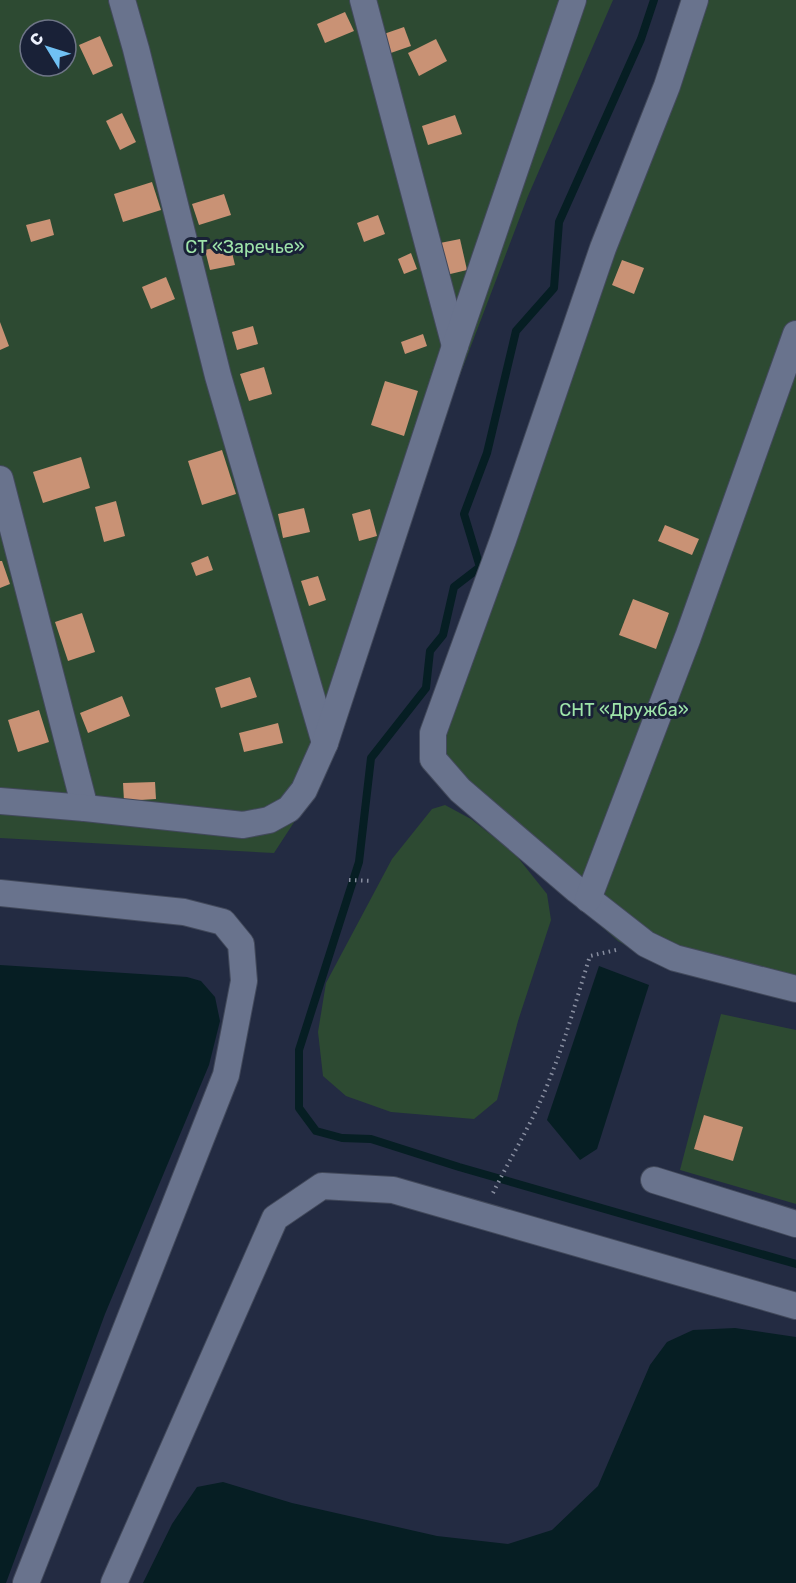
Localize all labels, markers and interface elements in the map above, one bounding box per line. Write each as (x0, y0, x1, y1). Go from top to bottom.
north arrow (18, 18, 78, 78)
text: С (26, 29, 48, 49)
park label: СТ «Заречье» (185, 236, 305, 258)
park label: СНТ «Дружба» (559, 699, 689, 721)

